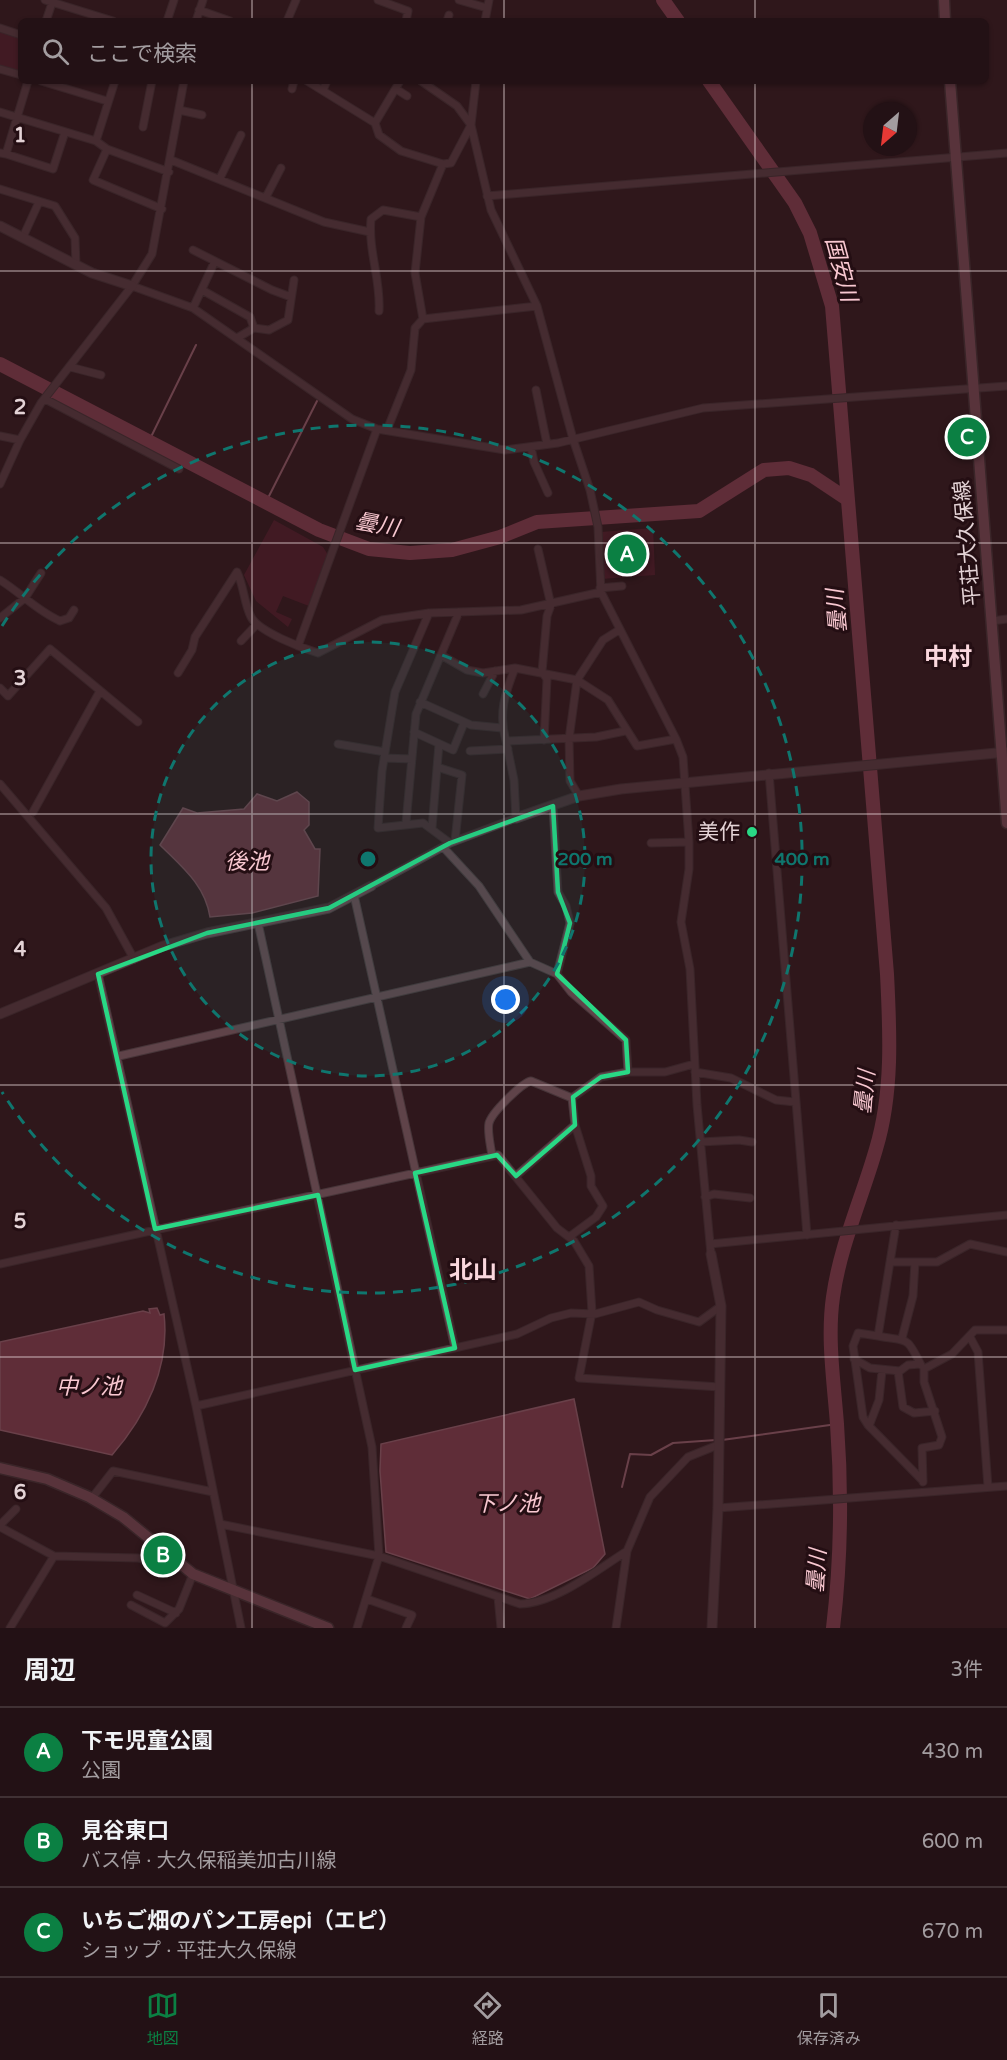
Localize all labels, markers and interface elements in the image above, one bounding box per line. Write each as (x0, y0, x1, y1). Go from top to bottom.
search box (18, 18, 989, 84)
icon: search (39, 35, 72, 68)
text: ここで検索 (87, 41, 197, 67)
north arrow (863, 102, 917, 156)
text: 1 (14, 124, 26, 148)
water label: 国安川 (820, 234, 863, 306)
text: 2 (14, 396, 26, 420)
pin: C (948, 414, 986, 460)
street label: 平荘大久保線 (950, 479, 985, 607)
water label: 曇川 (353, 508, 403, 542)
pin: A (608, 532, 646, 576)
water label: 曇川 (822, 586, 852, 634)
district label: 中村 (924, 643, 972, 672)
text: 3 (14, 667, 26, 691)
place label: 美作 (698, 820, 740, 845)
marker: 美作 (745, 825, 759, 839)
text: 200 m (557, 848, 613, 870)
text: 400 m (774, 848, 830, 870)
water label: 後池 (225, 849, 271, 875)
centre of rings (358, 849, 378, 869)
text: 4 (14, 938, 27, 962)
your location (491, 985, 520, 1014)
water label: 曇川 (850, 1067, 880, 1115)
text: 5 (14, 1210, 26, 1234)
district label: 北山 (449, 1256, 497, 1285)
water label: 中ノ池 (56, 1374, 124, 1400)
text: 6 (14, 1481, 26, 1505)
water label: 下ノ池 (474, 1491, 542, 1517)
pin: B (144, 1532, 182, 1578)
water label: 曇川 (802, 1546, 832, 1594)
text: 周辺 (24, 1655, 76, 1686)
text: 3件 (950, 1658, 983, 1682)
text: 下モ児童公園 (81, 1728, 213, 1754)
text: A (36, 1740, 51, 1764)
text: 430 m (922, 1740, 983, 1764)
text: 公園 (81, 1759, 121, 1783)
text: 見谷東口 (81, 1818, 169, 1844)
text: B (37, 1830, 50, 1854)
text: 600 m (922, 1830, 983, 1854)
text: バス停 · 大久保稲美加古川線 (81, 1849, 337, 1873)
text: いちご畑のパン工房epi（エピ） (81, 1908, 400, 1934)
text: C (37, 1920, 50, 1944)
text: 670 m (922, 1920, 983, 1944)
text: ショップ · 平荘大久保線 (81, 1939, 297, 1963)
tab: 地図 (146, 1989, 179, 2049)
tab: 経路 (471, 1989, 504, 2049)
tab: 保存済み (797, 1989, 861, 2049)

